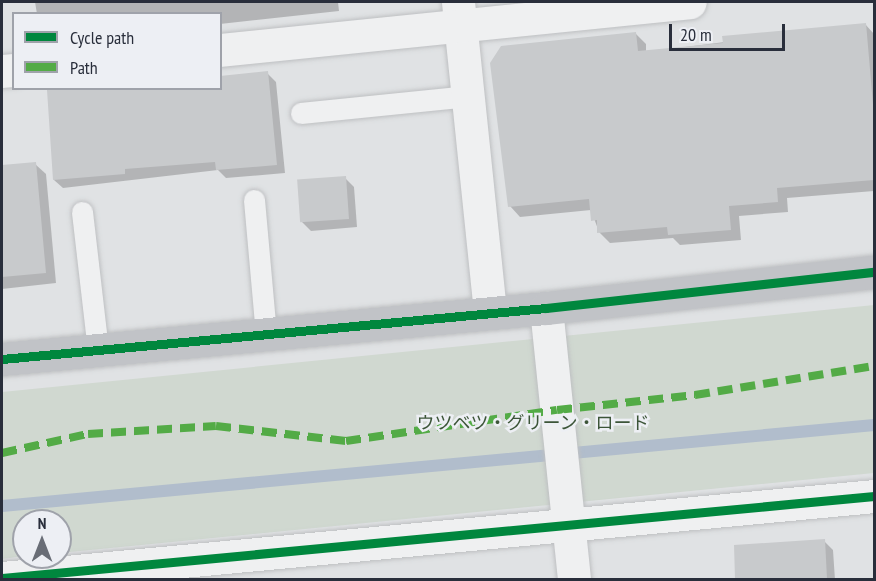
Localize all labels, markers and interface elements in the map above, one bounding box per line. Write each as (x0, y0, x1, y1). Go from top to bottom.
legend (12, 12, 222, 90)
scale bar (672, 12, 788, 50)
text: 20 m (680, 23, 712, 46)
text: Cycle path (70, 26, 134, 49)
text: Path (70, 56, 98, 79)
park label: ウツベツ・グリーン・ロード (416, 412, 650, 434)
north arrow (12, 509, 72, 569)
text: N (38, 513, 46, 533)

